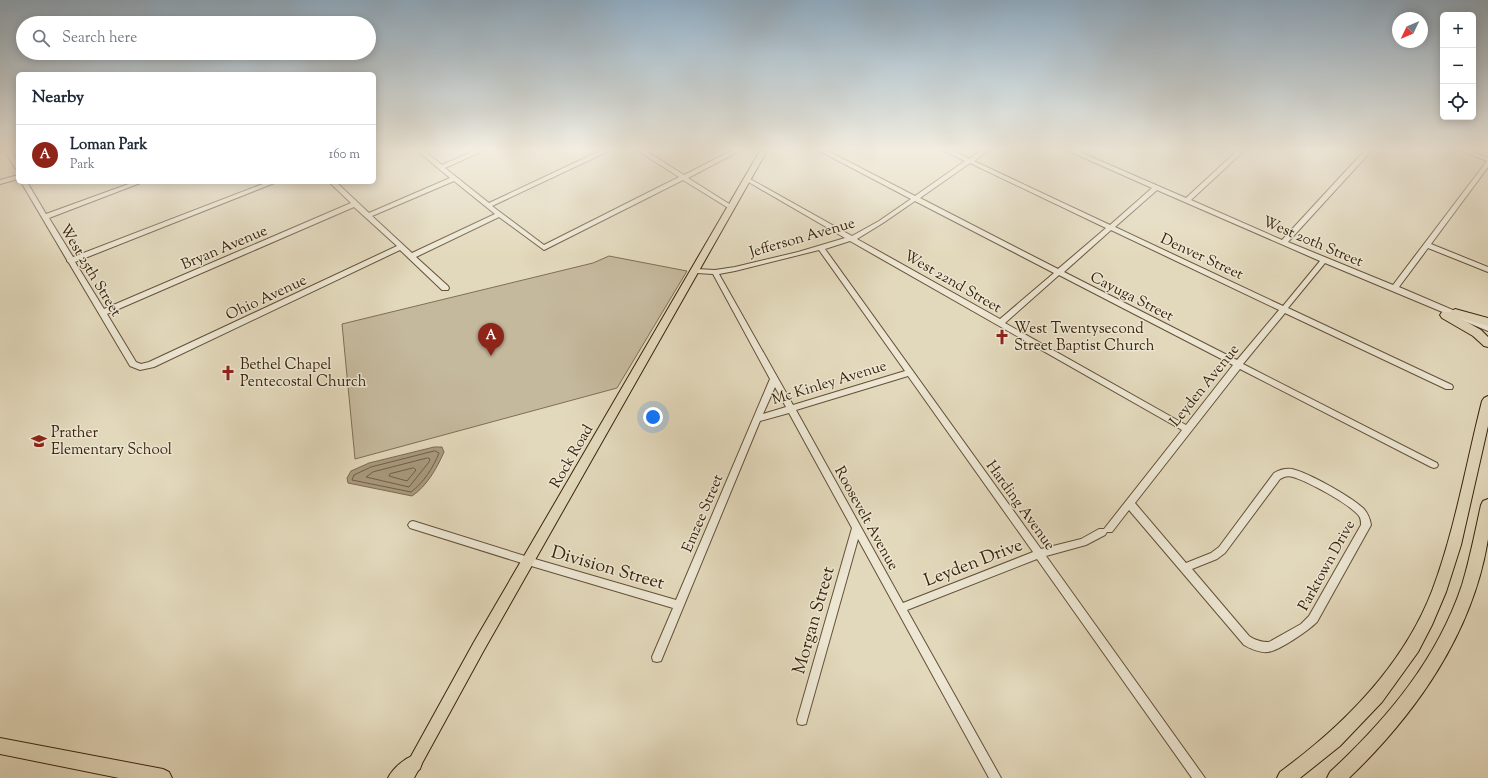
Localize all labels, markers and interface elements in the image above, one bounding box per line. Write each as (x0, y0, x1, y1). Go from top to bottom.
north arrow (1392, 12, 1428, 48)
map controls (1440, 12, 1476, 120)
button: + (1440, 12, 1476, 48)
search box (16, 16, 376, 60)
icon: search (30, 27, 52, 49)
text: Search here (62, 28, 137, 49)
button: − (1440, 48, 1476, 84)
button: locate (1440, 84, 1476, 120)
text: Nearby (32, 86, 84, 110)
text: Loman Park (70, 135, 147, 156)
text: A (40, 146, 50, 164)
text: 160 m (329, 146, 360, 164)
text: Park (70, 156, 95, 174)
street label: West 20th Street (1259, 212, 1366, 273)
street label: Jefferson Avenue (746, 213, 858, 264)
street label: West 25th Street (54, 221, 126, 321)
street label: Bryan Avenue (178, 221, 271, 276)
street label: Denver Street (1156, 229, 1246, 286)
street label: West 22nd Street (900, 246, 1005, 319)
street label: Cayuga Street (1086, 267, 1177, 327)
street label: Ohio Avenue (223, 270, 311, 326)
place label: West Twentysecond Street Baptist Church (1014, 319, 1155, 357)
pin: A (478, 323, 504, 356)
church icon: West Twentysecond Street Baptist Church (993, 328, 1011, 346)
street label: Leyden Avenue (1165, 340, 1245, 432)
place label: Bethel Chapel Pentecostal Church (240, 355, 367, 393)
street label: Mc Kinley Avenue (769, 356, 889, 411)
church icon: Bethel Chapel Pentecostal Church (219, 364, 237, 382)
your location (643, 407, 663, 427)
street label: Rock Road (546, 421, 599, 492)
place label: Prather Elementary School (51, 423, 172, 461)
school or university icon: Prather Elementary School (30, 432, 48, 450)
street label: Harding Avenue (980, 457, 1060, 555)
street label: Roosevelt Avenue (828, 463, 903, 575)
street label: Emzee Street (677, 471, 729, 556)
street label: Parktown Drive (1294, 517, 1361, 615)
street label: Leyden Drive (921, 533, 1027, 595)
street label: Division Street (548, 540, 667, 598)
street label: Morgan Street (787, 564, 843, 677)

